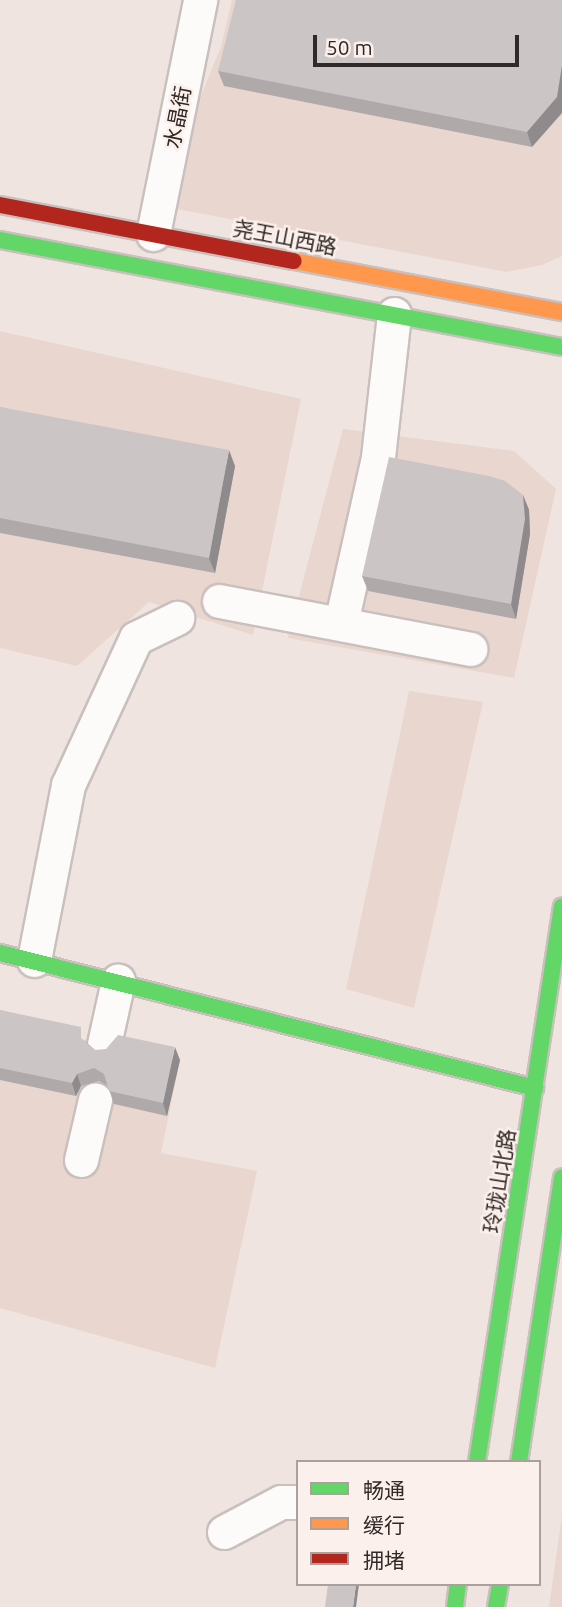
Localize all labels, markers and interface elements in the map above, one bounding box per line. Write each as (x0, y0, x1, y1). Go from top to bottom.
scale bar (317, 21, 524, 65)
text: 50 m (326, 35, 373, 59)
street label: 水晶街 (159, 84, 195, 150)
street label: 尧王山西路 (231, 215, 339, 259)
street label: 玲珑山北路 (478, 1127, 520, 1235)
legend (296, 1460, 541, 1586)
text: 畅通 (363, 1478, 405, 1502)
text: 缓行 (363, 1513, 405, 1537)
text: 拥堵 (363, 1548, 405, 1572)

